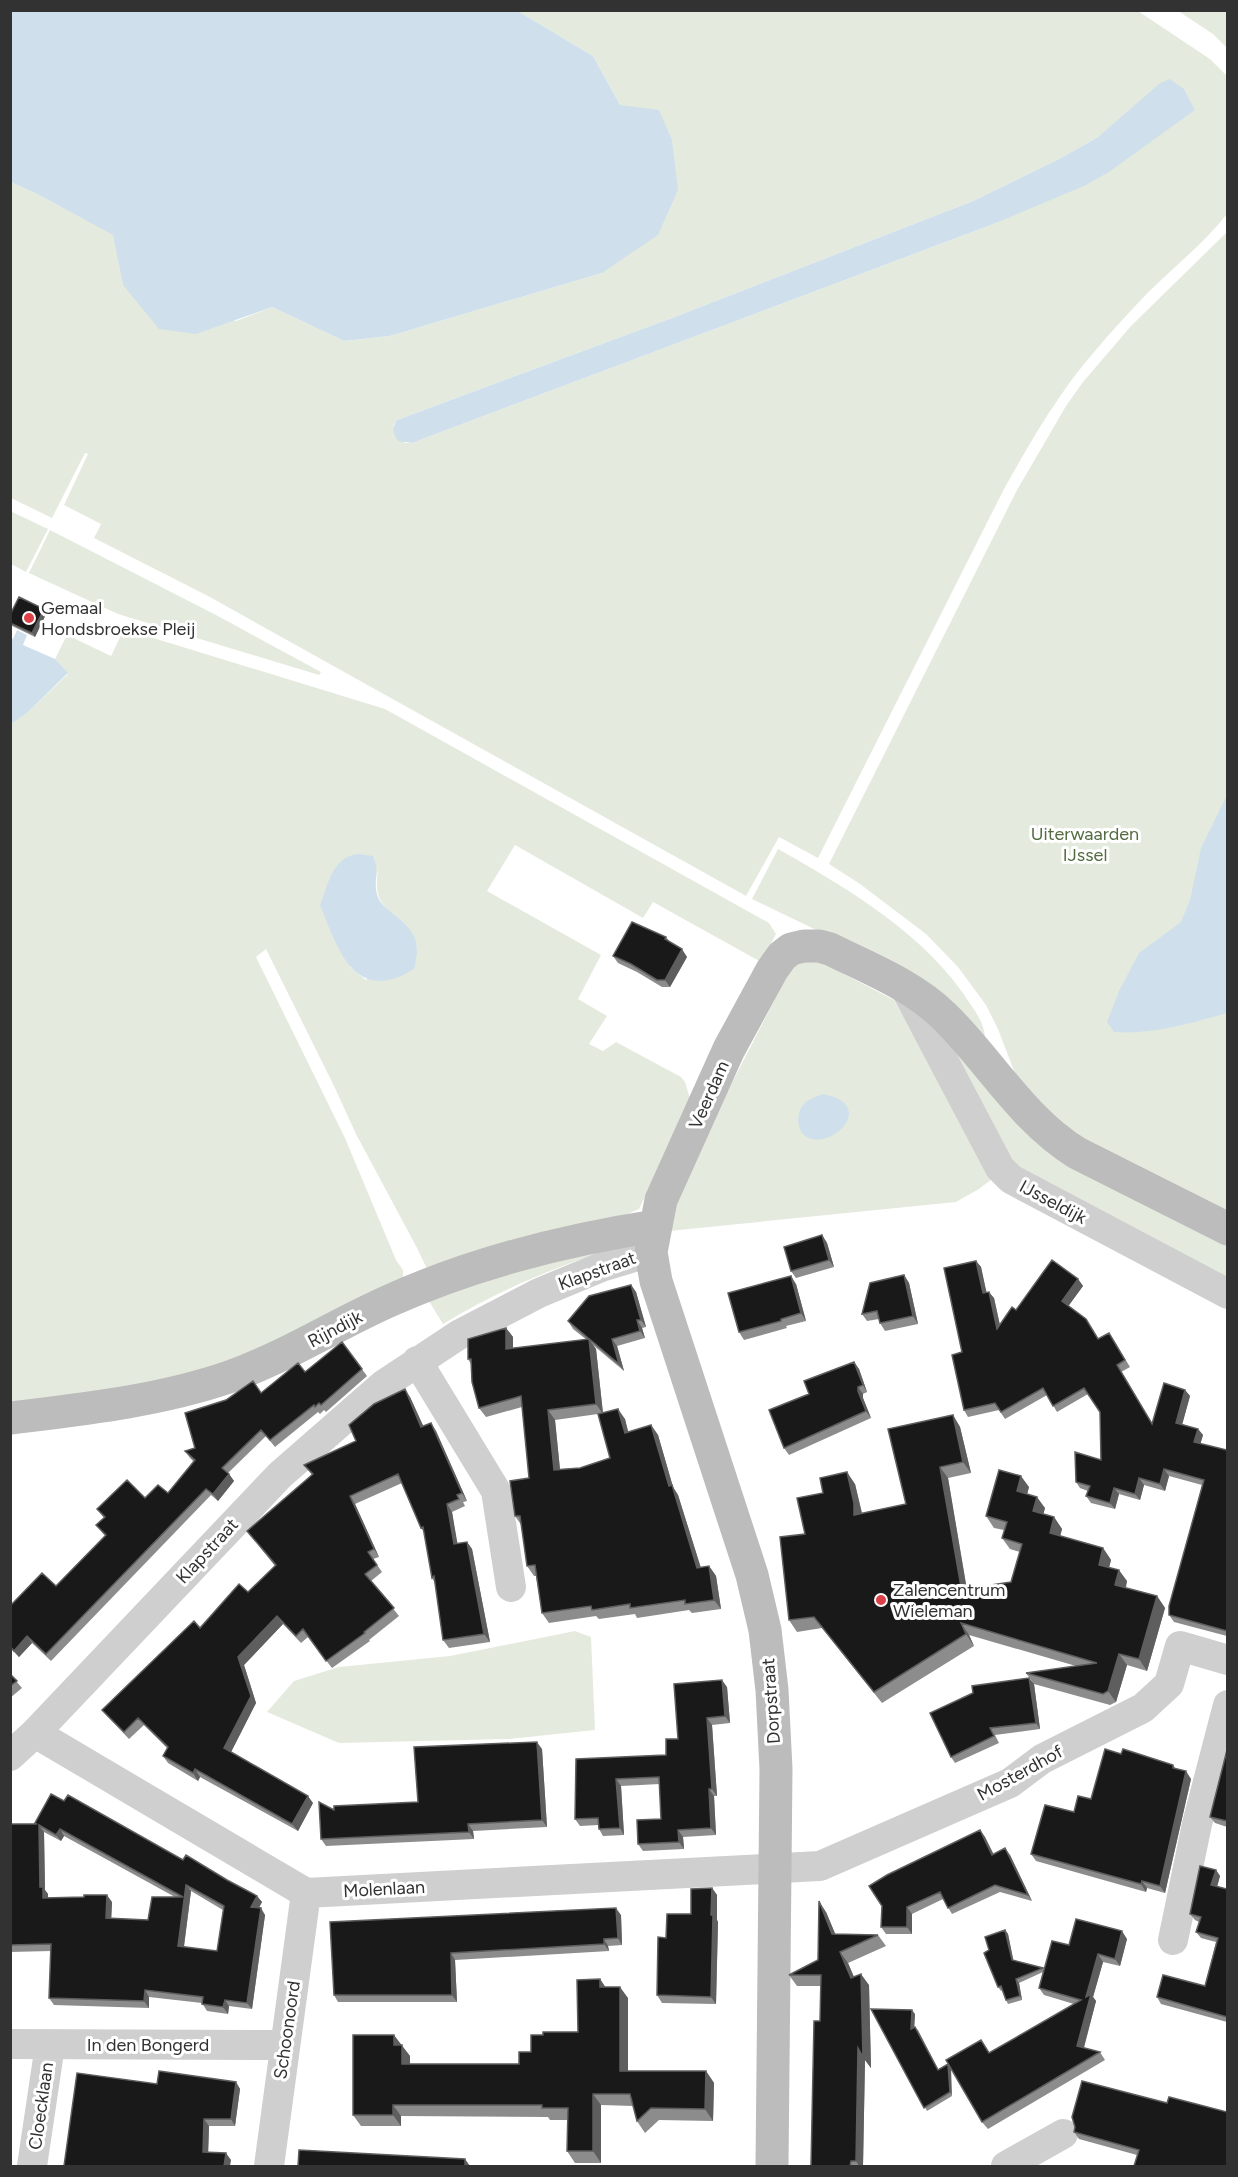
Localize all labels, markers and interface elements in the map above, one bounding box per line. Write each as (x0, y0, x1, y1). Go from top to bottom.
place label: Gemaal Hondsbroekse Pleij (41, 597, 195, 640)
marker: Gemaal Hondsbroekse Pleij (22, 611, 36, 625)
park label: Uiterwaarden IJssel (1031, 823, 1139, 866)
street label: Veerdam (684, 1057, 734, 1133)
street label: IJsseldijk (1016, 1175, 1091, 1229)
street label: Klapstraat (555, 1247, 639, 1295)
street label: Rijndijk (304, 1305, 366, 1352)
street label: Klapstraat (171, 1514, 243, 1588)
place label: Zalencentrum Wieleman (893, 1579, 1005, 1622)
marker: Zalencentrum Wieleman (874, 1593, 888, 1607)
street label: Dorpstraat (757, 1657, 785, 1745)
street label: Mosterdhof (973, 1740, 1067, 1806)
street label: Molenlaan (343, 1876, 425, 1902)
street label: Schoonoord (269, 1979, 305, 2081)
street label: In den Bongerd (87, 2034, 209, 2056)
street label: Cloecklaan (24, 2061, 58, 2151)

